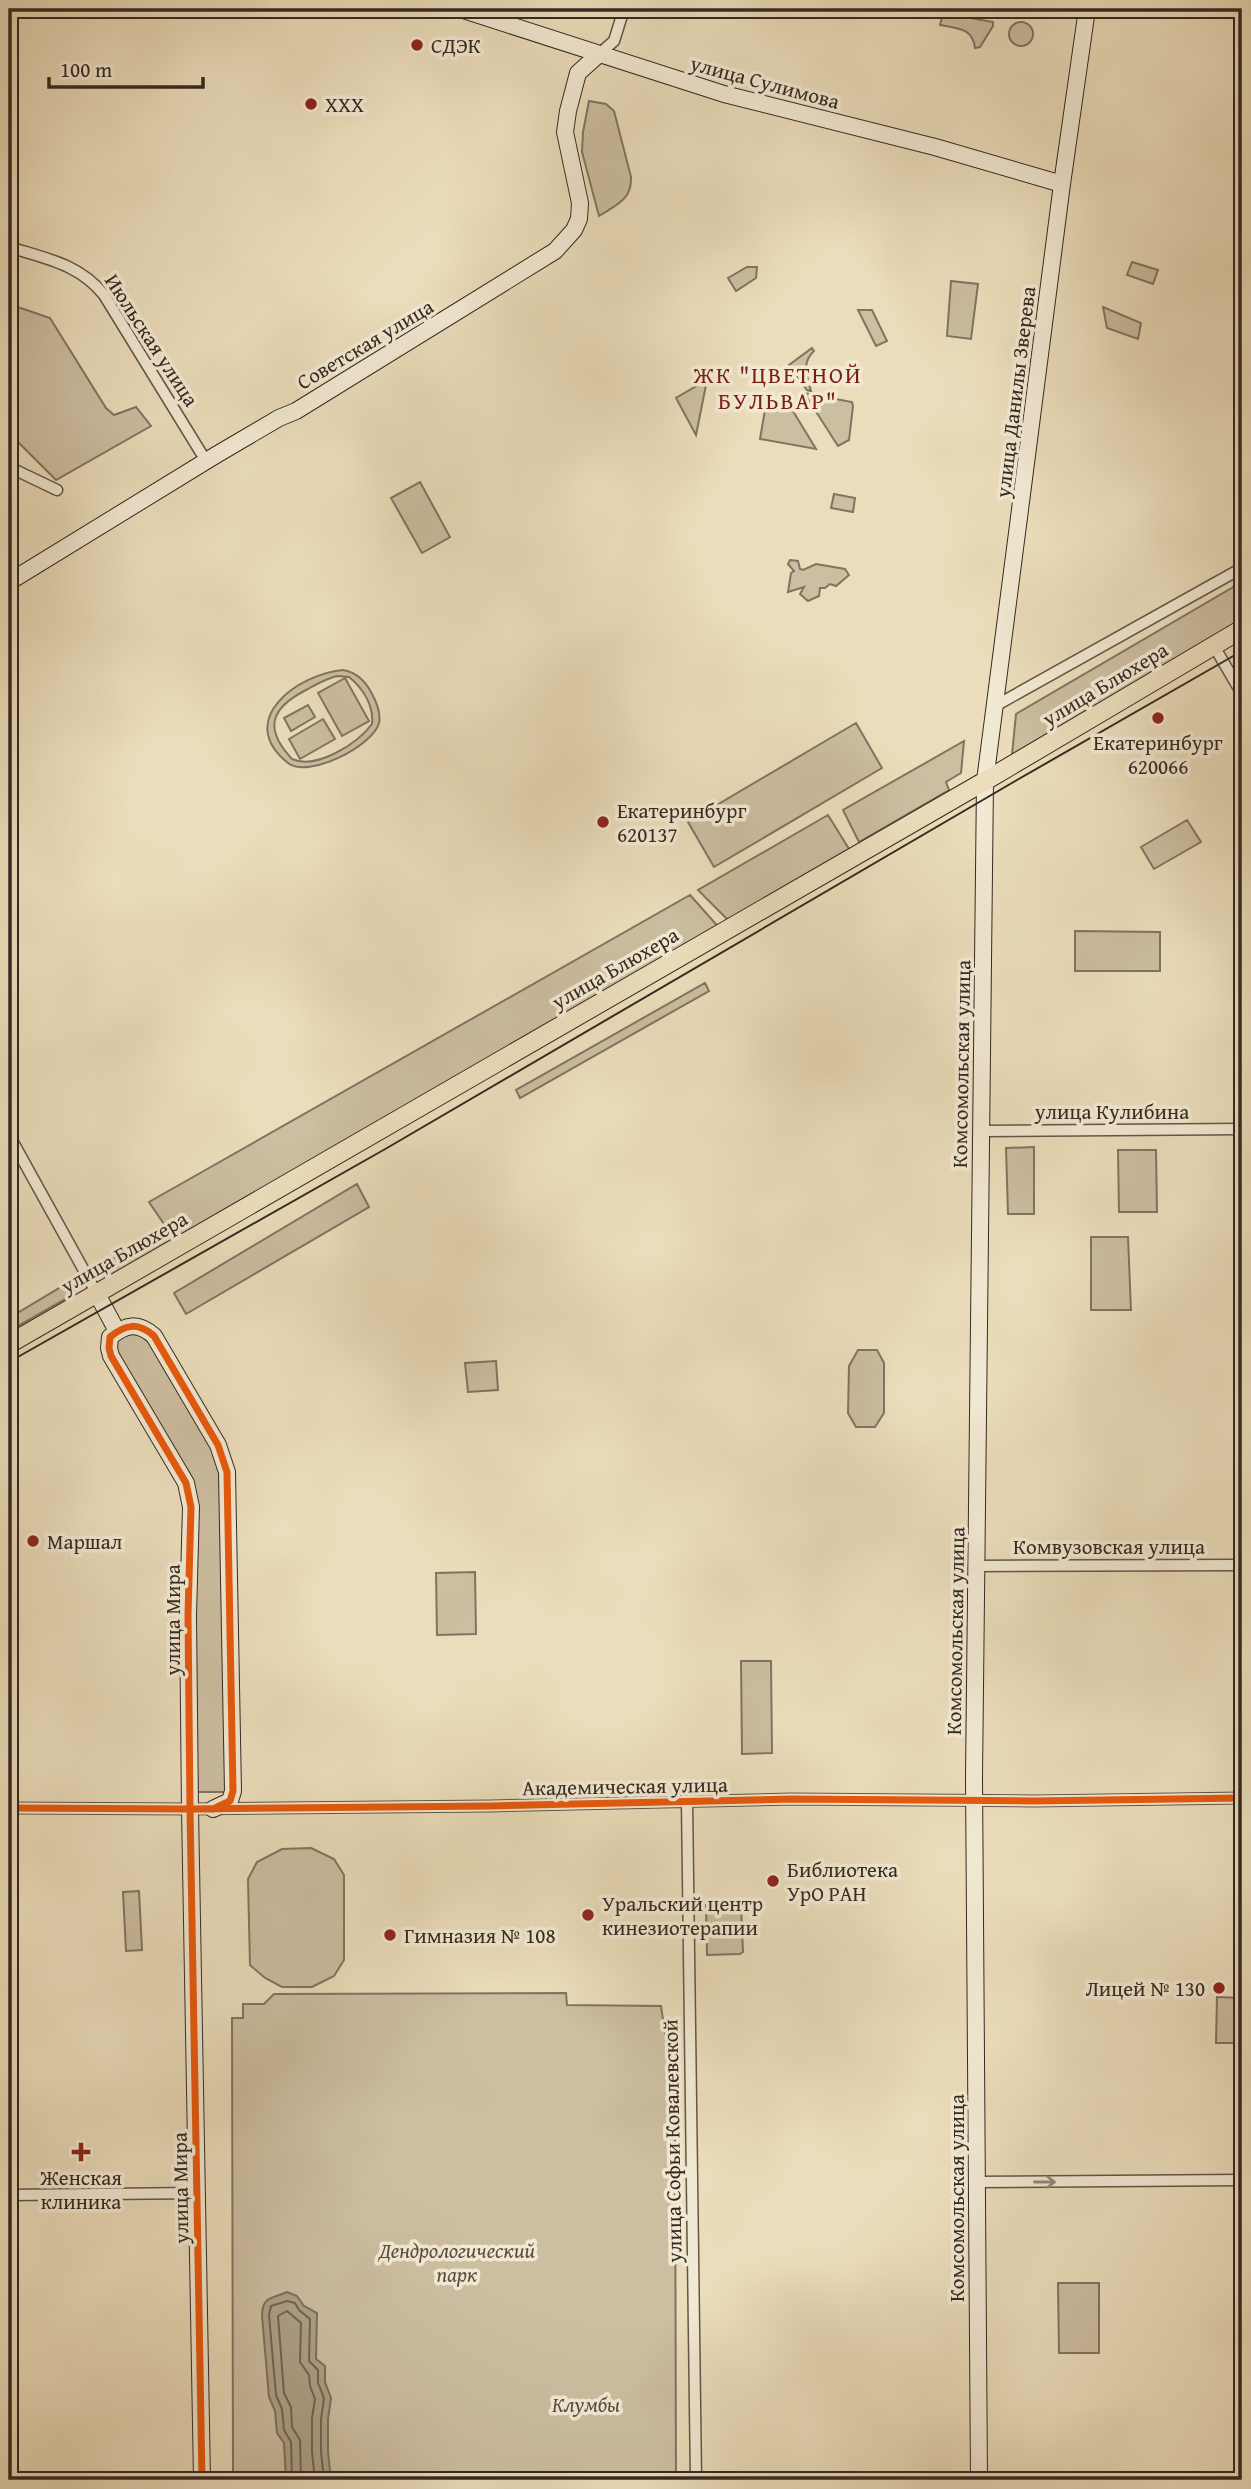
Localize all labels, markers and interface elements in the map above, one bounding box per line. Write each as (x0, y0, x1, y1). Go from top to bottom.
place label: СДЭК (431, 30, 481, 61)
marker: СДЭК (409, 37, 425, 53)
scale bar (49, 46, 203, 90)
street label: улица Сулимова (686, 47, 843, 117)
text: 100 m (60, 54, 112, 85)
place label: XXX (325, 89, 364, 120)
marker: XXX (303, 96, 319, 112)
street label: Июльская улица (97, 267, 207, 413)
street label: улица Данилы Зверева (987, 285, 1043, 500)
street label: Советская улица (291, 291, 439, 397)
district label: ЖК "ЦВЕТНОЙ БУЛЬВАР" (693, 358, 862, 417)
street label: улица Блюхера (1035, 634, 1174, 734)
marker: Екатеринбург 620066 (1150, 710, 1166, 726)
place label: Екатеринбург 620066 (1093, 727, 1223, 782)
place label: Екатеринбург 620137 (617, 795, 746, 850)
marker: Екатеринбург 620137 (595, 814, 611, 830)
street label: улица Блюхера (545, 919, 684, 1017)
street label: Комсомольская улица (944, 960, 978, 1168)
street label: улица Кулибина (1034, 1096, 1189, 1127)
street label: улица Блюхера (54, 1203, 193, 1301)
place label: Маршал (47, 1526, 123, 1557)
street label: Комсомольская улица (938, 1527, 972, 1735)
street label: Комвузовская улица (1013, 1531, 1205, 1562)
marker: Маршал (25, 1533, 41, 1549)
street label: улица Мира (157, 1564, 188, 1677)
street label: Академическая улица (522, 1769, 728, 1803)
place label: Библиотека УрО РАН (787, 1854, 898, 1909)
marker: Библиотека УрО РАН (765, 1873, 781, 1889)
place label: Уральский центр кинезиотерапии (602, 1888, 763, 1943)
marker: Уральский центр кинезиотерапии (580, 1907, 596, 1923)
place label: Гимназия № 108 (404, 1920, 556, 1951)
marker: Гимназия № 108 (382, 1927, 398, 1943)
place label: Лицей № 130 (1085, 1973, 1205, 2004)
marker: Лицей № 130 (1211, 1980, 1227, 1996)
street label: улица Софьи Ковалевской (654, 2019, 690, 2264)
street label: Комсомольская улица (941, 2094, 972, 2302)
street label: улица Мира (164, 2132, 196, 2245)
marker: Женская клиника (71, 2142, 91, 2162)
place label: Женская клиника (39, 2162, 122, 2217)
one-way arrow (1033, 2175, 1056, 2189)
park label: Дендрологический парк (378, 2235, 536, 2290)
park label: Клумбы (552, 2389, 620, 2420)

